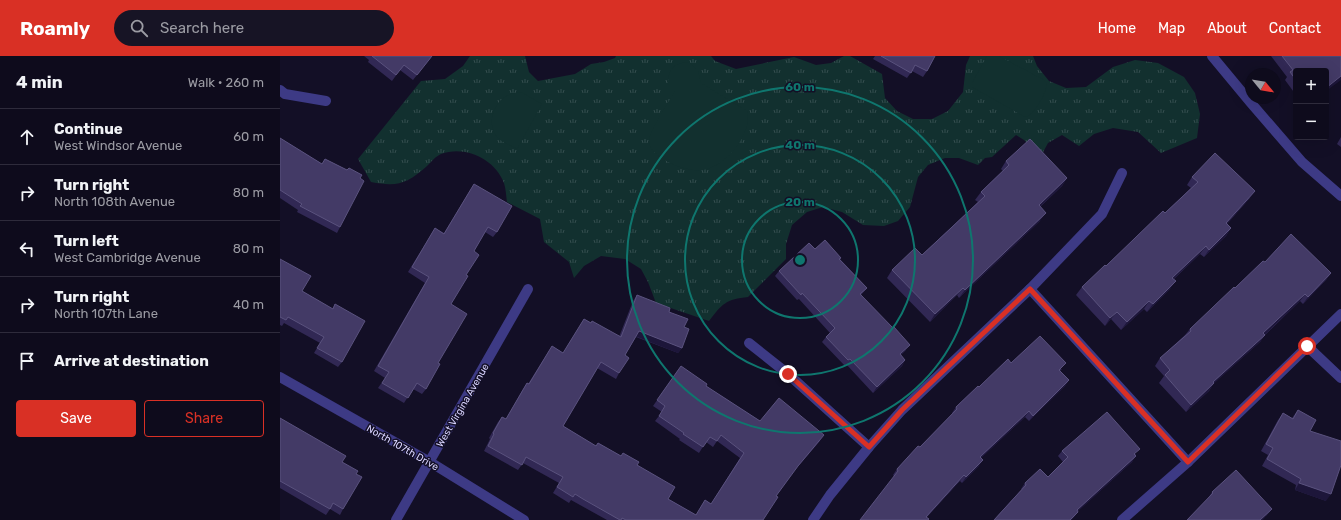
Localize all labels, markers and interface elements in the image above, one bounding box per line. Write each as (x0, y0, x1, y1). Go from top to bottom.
search box (114, 10, 394, 46)
text: Roamly (20, 17, 90, 40)
icon: search (128, 17, 150, 39)
text: Search here (160, 19, 244, 37)
text: Home (1098, 20, 1136, 37)
text: Map (1158, 20, 1185, 37)
text: About (1207, 20, 1247, 37)
text: Contact (1269, 20, 1321, 37)
north arrow (1245, 68, 1281, 104)
map controls (1293, 68, 1329, 140)
button: + (1293, 68, 1329, 104)
text: 4 min (16, 72, 63, 92)
text: Walk · 260 m (188, 75, 264, 90)
text: 60 m (785, 80, 815, 94)
button: − (1293, 104, 1329, 140)
text: Continue (54, 120, 123, 138)
icon: ahead (16, 126, 38, 148)
text: 60 m (233, 129, 264, 144)
text: West Windsor Avenue (54, 138, 182, 153)
text: 40 m (785, 138, 815, 152)
text: Turn right (54, 176, 129, 194)
icon: right (16, 182, 38, 204)
text: 80 m (233, 185, 264, 200)
text: North 108th Avenue (54, 194, 175, 209)
text: 20 m (785, 195, 815, 209)
text: Turn left (54, 232, 119, 250)
icon: left (16, 238, 38, 260)
text: 80 m (233, 241, 264, 256)
text: West Cambridge Avenue (54, 250, 201, 265)
centre of rings (793, 253, 807, 267)
text: Turn right (54, 288, 129, 306)
icon: right (16, 294, 38, 316)
text: 40 m (233, 297, 264, 312)
text: North 107th Lane (54, 306, 158, 321)
route start (1298, 337, 1316, 355)
icon: arrive (16, 350, 38, 372)
text: Arrive at destination (54, 352, 209, 370)
street label: West Virgina Avenue (434, 361, 492, 449)
route end (779, 365, 797, 383)
button: Save (16, 400, 136, 437)
button: Share (144, 400, 264, 437)
street label: North 107th Drive (364, 422, 441, 474)

